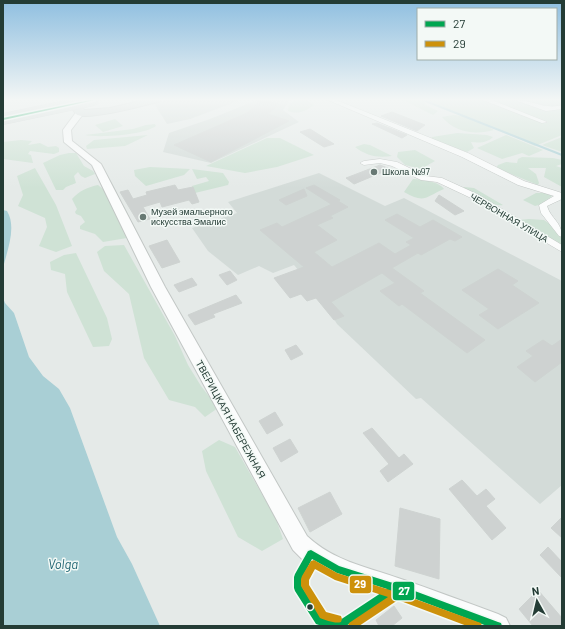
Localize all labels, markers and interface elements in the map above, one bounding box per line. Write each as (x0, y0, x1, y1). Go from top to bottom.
legend (417, 8, 557, 60)
text: 27 (453, 16, 465, 30)
text: 29 (453, 36, 466, 50)
place label: Школа №97 (382, 166, 430, 177)
marker: Школа №97 (369, 167, 379, 177)
street label: ЧЕРВОННАЯ УЛИЦА (468, 191, 550, 244)
place label: Музей эмальерного искусства Эмалис (151, 206, 233, 227)
marker: Музей эмальерного искусства Эмалис (138, 212, 148, 222)
street label: ТВЕРИЦКАЯ НАБЕРЕЖНАЯ (193, 358, 269, 480)
water label: Volga (48, 556, 78, 572)
line badge: 29 (349, 575, 372, 594)
text: 29 (354, 577, 366, 590)
line badge: 27 (392, 581, 415, 601)
north arrow (517, 581, 557, 621)
text: 27 (398, 584, 410, 597)
text: N (531, 584, 540, 598)
unlabelled marker (305, 602, 315, 612)

